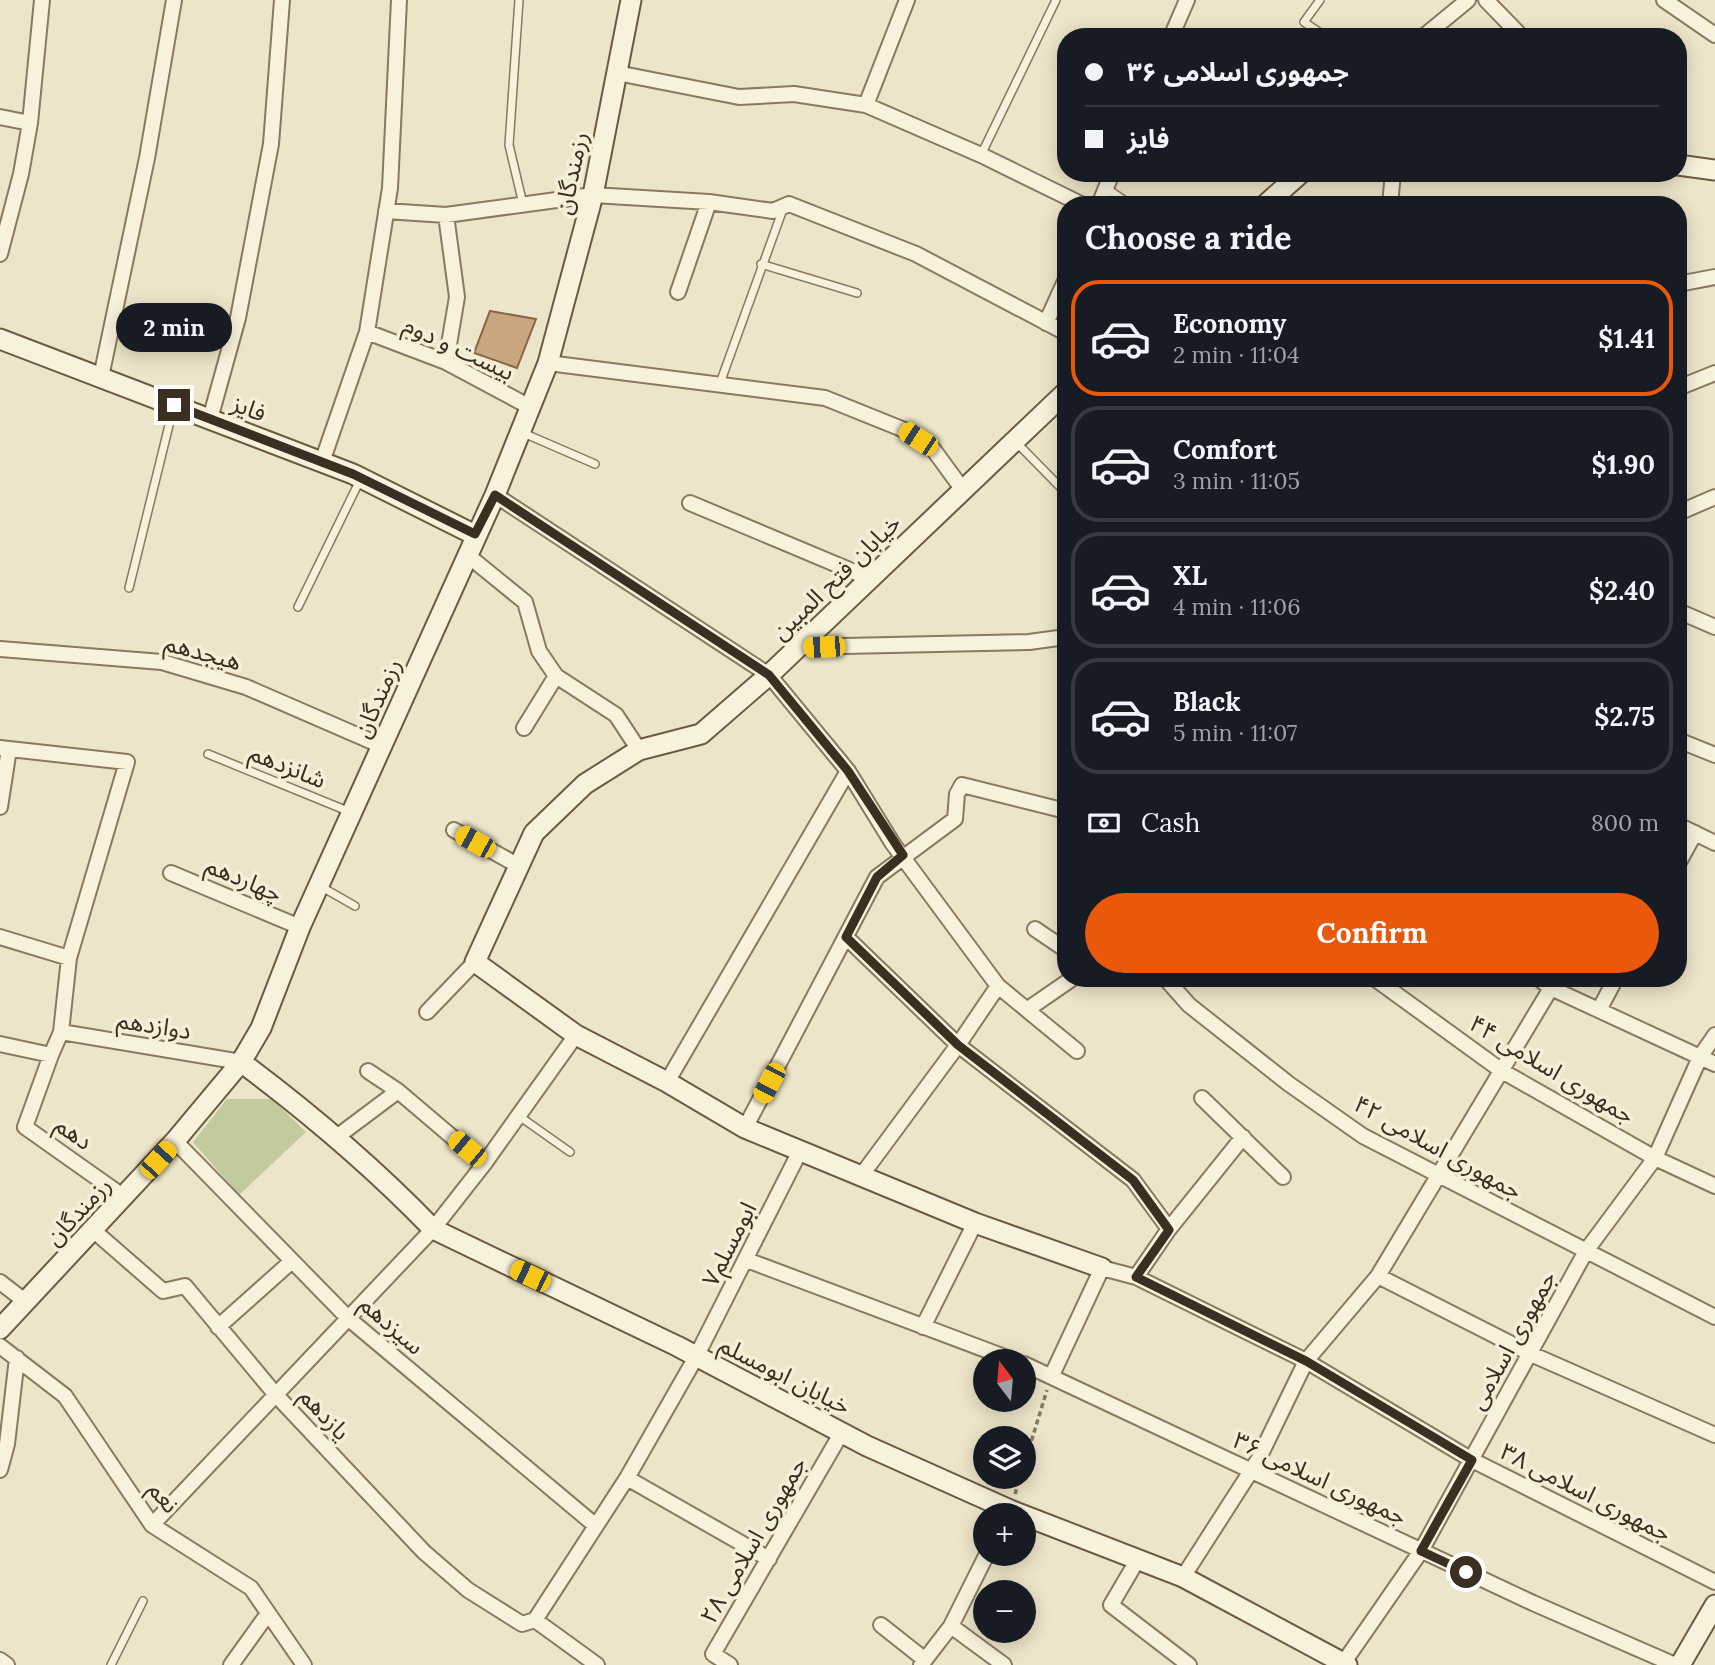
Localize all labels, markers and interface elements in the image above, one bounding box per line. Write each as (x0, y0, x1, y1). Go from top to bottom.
text: جمهوری اسلامی ۳۶ (1127, 55, 1349, 88)
text: فایز (1127, 122, 1169, 155)
street label: رزمندگان (547, 129, 595, 217)
text: Choose a ride (1085, 217, 1292, 258)
callout: 2 min (116, 304, 232, 352)
icon: car (1089, 307, 1152, 370)
text: Economy (1173, 307, 1286, 340)
street label: بیست و دوم (397, 309, 520, 390)
text: 2 min (143, 313, 205, 342)
text: $1.41 (1598, 322, 1655, 355)
text: 2 min · 11:04 (1173, 340, 1299, 369)
street label: فایز (226, 387, 271, 429)
route end (158, 389, 190, 421)
car (895, 419, 942, 459)
icon: car (1089, 433, 1152, 496)
text: Comfort (1173, 433, 1277, 466)
text: $1.90 (1592, 448, 1655, 481)
text: 3 min · 11:05 (1173, 466, 1300, 495)
street label: خیابان فتح المبین (765, 507, 909, 648)
icon: car (1089, 559, 1152, 622)
text: XL (1173, 559, 1207, 592)
text: $2.40 (1589, 574, 1655, 607)
text: 4 min · 11:06 (1173, 592, 1300, 621)
street label: هیجدهم (161, 627, 245, 679)
car (803, 636, 846, 658)
street label: رزمندگان (346, 654, 408, 742)
icon: car (1089, 685, 1152, 748)
text: Black (1173, 685, 1241, 718)
text: $2.75 (1594, 700, 1655, 733)
text: 5 min · 11:07 (1173, 718, 1297, 747)
street label: شانزدهم (244, 737, 331, 797)
icon: cash (1085, 804, 1123, 842)
text: Cash (1141, 806, 1200, 839)
text: 800 m (1591, 808, 1659, 837)
car (452, 823, 499, 861)
street label: چهاردهم (200, 849, 287, 911)
button: Confirm (1085, 893, 1659, 973)
street label: دوازدهم (114, 1004, 193, 1048)
street label: جمهوری اسلامی ۴۴ (1464, 1007, 1640, 1131)
car (750, 1060, 789, 1106)
street label: جمهوری اسلامی ۴۲ (1348, 1088, 1528, 1206)
street label: دهم (48, 1109, 99, 1158)
car (445, 1127, 490, 1171)
car (137, 1137, 180, 1183)
street label: رزمندگان (38, 1170, 118, 1252)
street label: ابومسلم۷ (695, 1196, 765, 1292)
car (507, 1257, 554, 1295)
street label: جمهوری اسلامی (1461, 1265, 1563, 1415)
street label: سیزدهم (352, 1289, 431, 1363)
street label: خیابان ابومسلم (713, 1329, 856, 1423)
north arrow (973, 1349, 1036, 1412)
map controls (973, 1349, 1036, 1643)
street label: یازدهم (291, 1381, 357, 1448)
street label: جمهوری اسلامی ۳۶ (1228, 1424, 1412, 1532)
button: layers (973, 1426, 1036, 1489)
street label: جمهوری اسلامی ۳۸ (1495, 1436, 1677, 1548)
street label: جمهوری اسلامی ۲۸ (693, 1451, 813, 1629)
street label: نعم (140, 1475, 186, 1521)
button: + (973, 1503, 1036, 1566)
route start (1450, 1556, 1482, 1588)
button: − (973, 1580, 1036, 1643)

